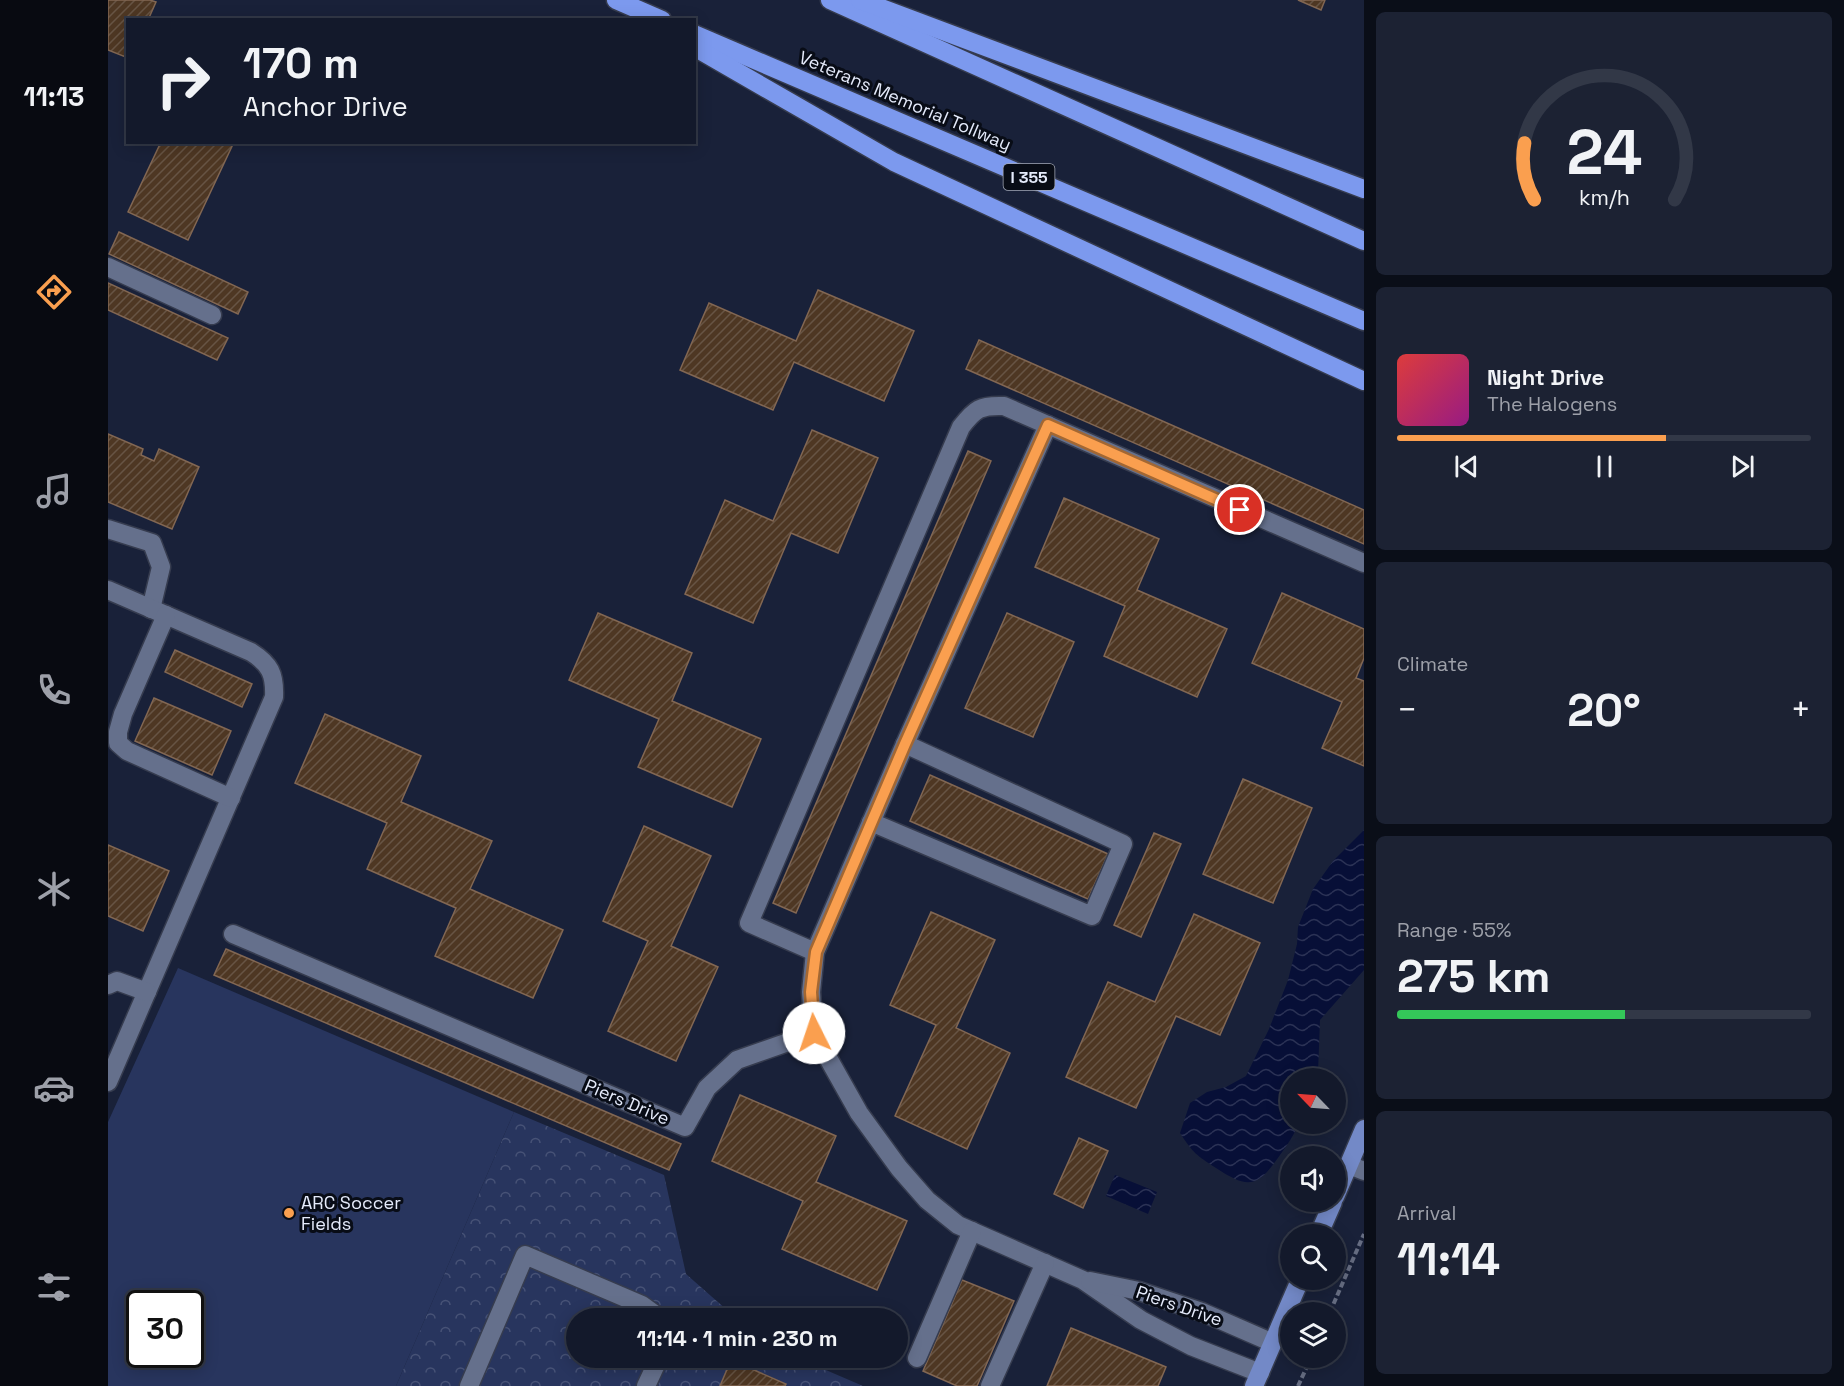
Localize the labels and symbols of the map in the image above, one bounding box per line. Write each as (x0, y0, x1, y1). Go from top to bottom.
street label: Veterans Memorial Tollway (796, 45, 1015, 156)
road number: I 355 (1004, 164, 1054, 190)
pin (1214, 484, 1265, 535)
position arrow (782, 1001, 846, 1065)
north arrow (1280, 1068, 1346, 1134)
street label: Piers Drive (581, 1073, 673, 1130)
place label: ARC Soccer Fields (301, 1191, 401, 1235)
marker: ARC Soccer Fields (282, 1206, 296, 1220)
street label: Piers Drive (1133, 1280, 1225, 1331)
speed limit sign: 30 (126, 1290, 204, 1368)

